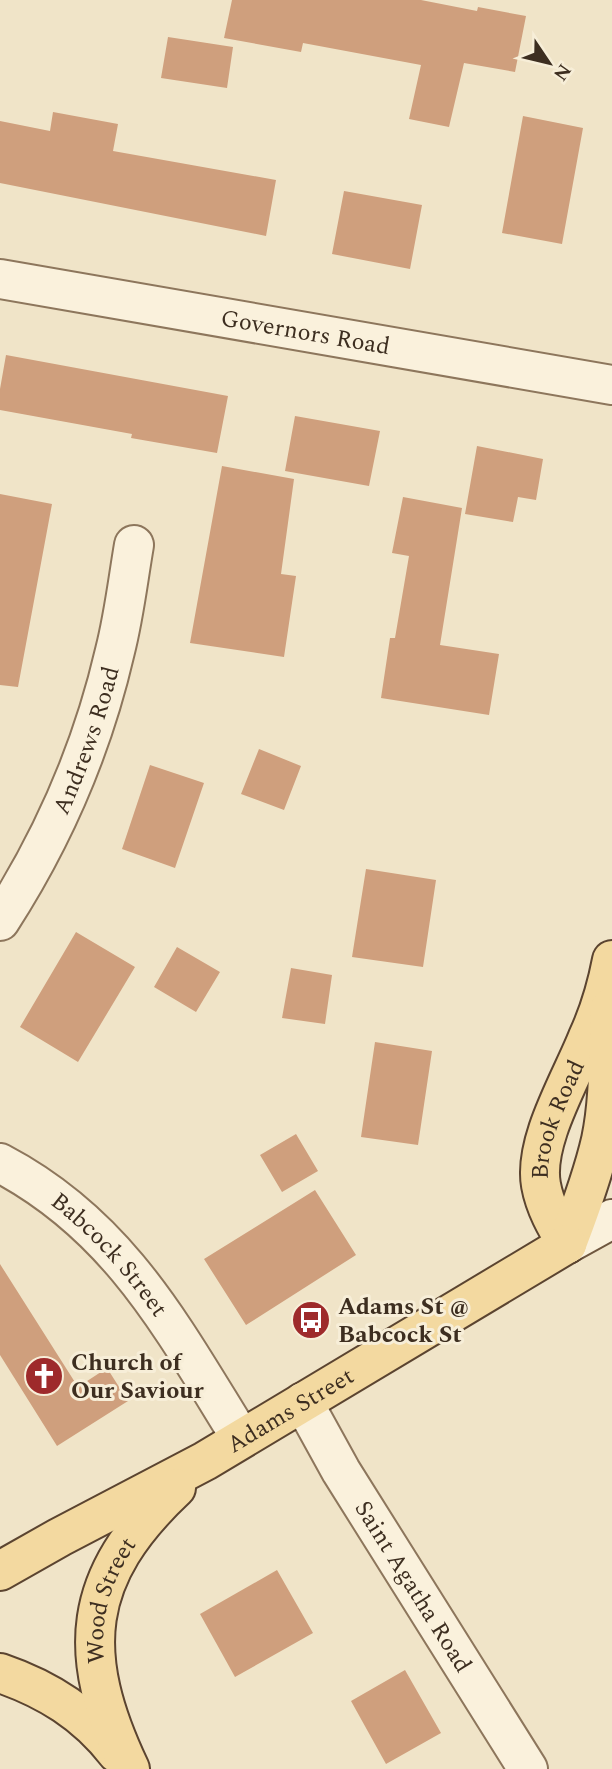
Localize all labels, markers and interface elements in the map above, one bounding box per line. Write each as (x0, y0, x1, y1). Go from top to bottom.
north arrow (514, 28, 584, 98)
text: N (545, 57, 578, 87)
street label: Governors Road (218, 301, 393, 365)
street label: Andrews Road (44, 663, 130, 821)
street label: Brook Road (523, 1054, 595, 1180)
street label: Babcock Street (43, 1184, 176, 1325)
place label: Adams St @ Babcock St (338, 1289, 469, 1353)
bus stop icon: Adams St @ Babcock St (290, 1299, 332, 1341)
place label: Church of Our Saviour (71, 1345, 204, 1409)
church icon: Church of Our Saviour (23, 1355, 65, 1397)
street label: Adams Street (220, 1359, 361, 1463)
street label: Saint Agatha Road (345, 1494, 480, 1680)
street label: Wood Street (78, 1530, 146, 1665)

